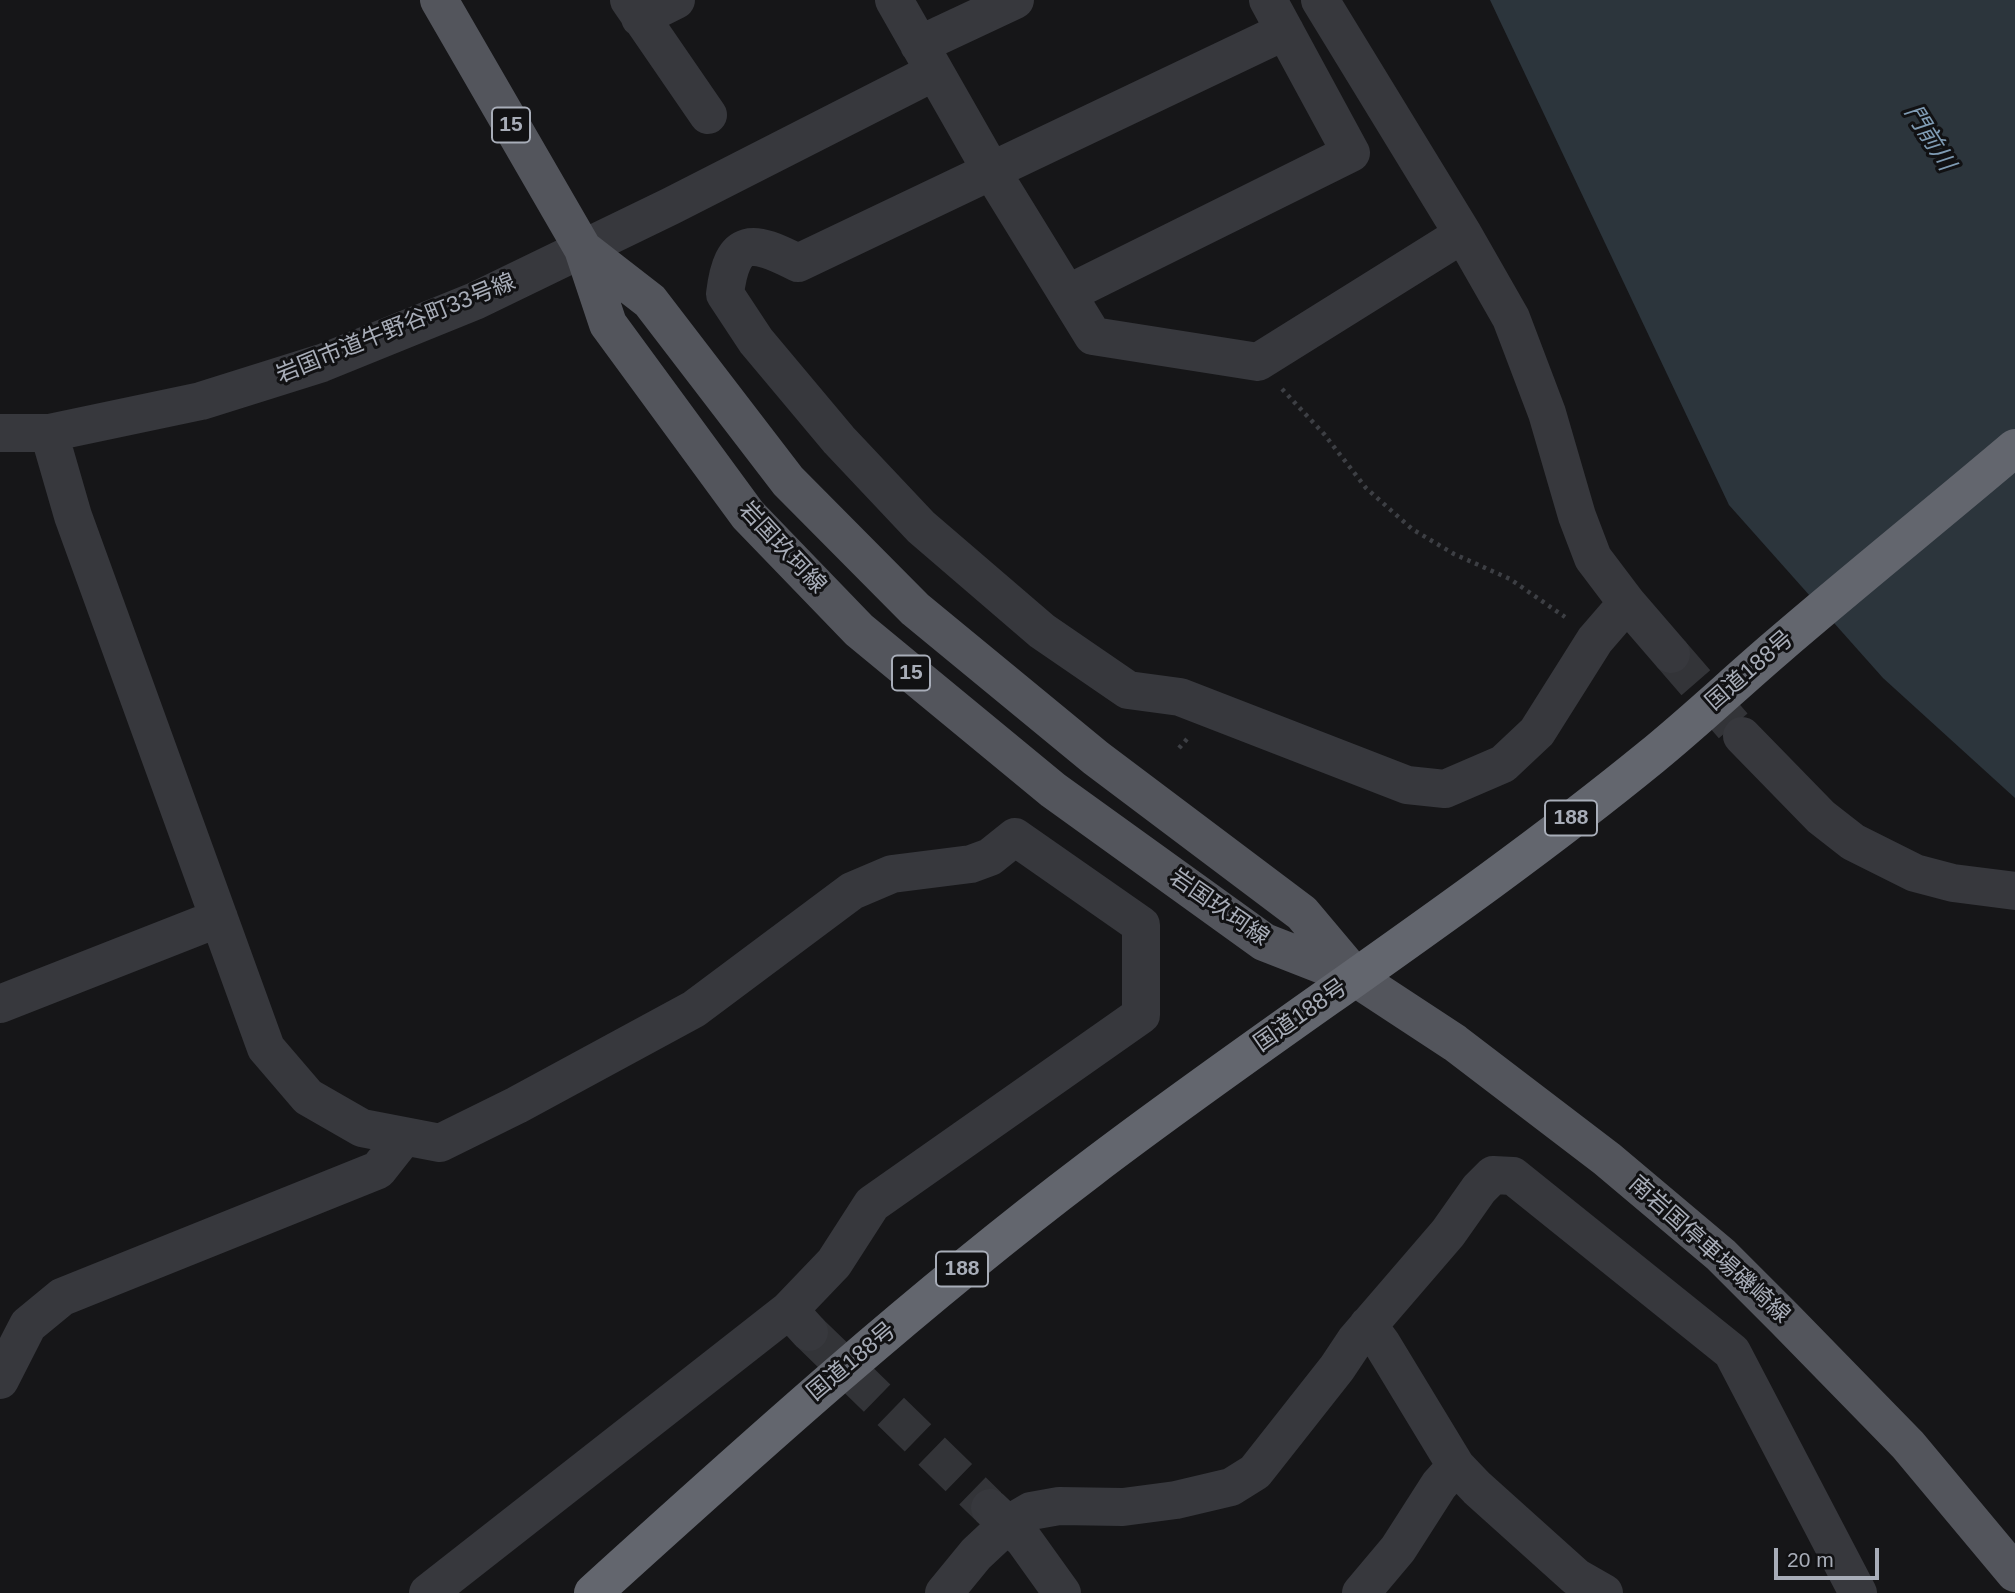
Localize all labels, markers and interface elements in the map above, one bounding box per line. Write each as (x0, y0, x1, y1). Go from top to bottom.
water label: 門前川 (1898, 100, 1960, 176)
road number: 15 (492, 108, 530, 142)
street label: 岩国市道牛野谷町33号線 (272, 268, 520, 390)
street label: 岩国玖珂線 (733, 497, 831, 599)
street label: 国道188号 (1700, 625, 1800, 717)
road number: 15 (892, 656, 930, 690)
road number: 188 (1545, 800, 1597, 836)
street label: 岩国玖珂線 (1164, 864, 1274, 952)
street label: 国道188号 (1249, 974, 1353, 1058)
street label: 南岩国停車場磯崎線 (1623, 1170, 1795, 1330)
road number: 188 (936, 1252, 988, 1286)
street label: 国道188号 (802, 1317, 902, 1407)
scale bar (1777, 1534, 1882, 1578)
text: 20 m (1787, 1548, 1834, 1571)

